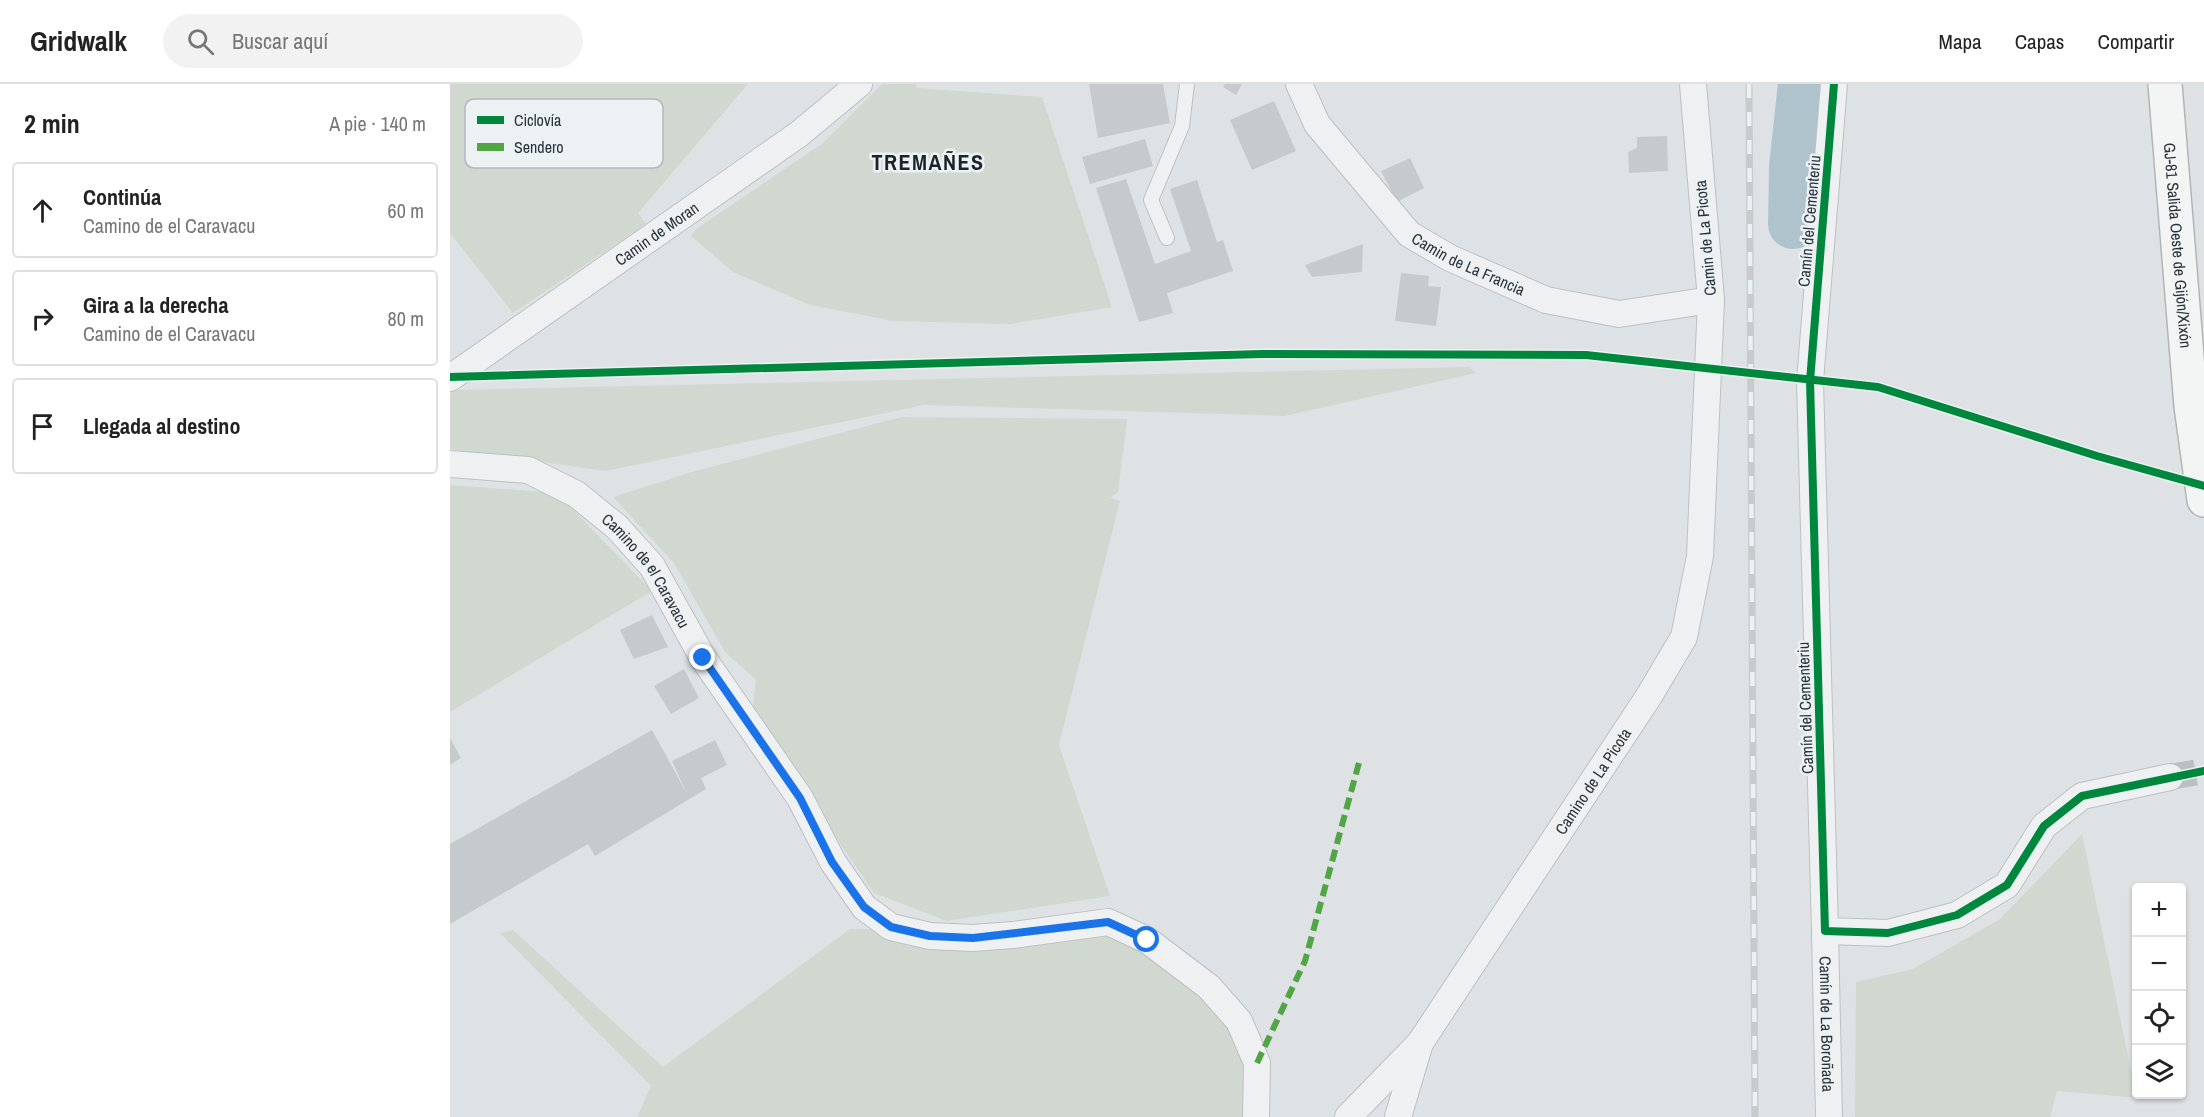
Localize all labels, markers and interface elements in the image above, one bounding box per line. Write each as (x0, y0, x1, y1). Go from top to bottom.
search box (163, 14, 583, 68)
text: Gridwalk (30, 22, 127, 60)
icon: search (184, 25, 217, 58)
text: Buscar aquí (232, 26, 328, 56)
text: Mapa (1939, 27, 1982, 56)
text: Capas (2015, 27, 2064, 56)
text: Compartir (2097, 27, 2174, 56)
legend (465, 99, 663, 168)
text: 2 min (24, 106, 80, 141)
text: Ciclovía (514, 109, 562, 131)
text: A pie · 140 m (329, 110, 426, 137)
text: Sendero (514, 136, 564, 158)
street label: GJ-81 Salida Oeste de Gijón/Xixón (2159, 142, 2197, 349)
district label: TREMAÑES (871, 147, 985, 177)
street label: Camín del Cementeriu (1792, 154, 1826, 288)
street label: Camin de La Picota (1689, 179, 1721, 297)
text: Continúa (83, 182, 161, 212)
icon: ahead (26, 194, 59, 227)
text: 60 m (388, 197, 424, 224)
street label: Camin de Moran (610, 197, 703, 271)
text: Camino de el Caravacu (83, 212, 255, 239)
street label: Camin de La Francia (1408, 227, 1529, 301)
text: Gira a la derecha (83, 290, 228, 320)
icon: right (26, 302, 59, 335)
text: 80 m (388, 305, 424, 332)
text: Camino de el Caravacu (83, 320, 255, 347)
icon: arrive (26, 410, 59, 443)
text: Llegada al destino (83, 411, 240, 441)
street label: Camino de el Caravacu (597, 508, 695, 632)
street label: Camín del Cementeriu (1792, 642, 1818, 774)
route end (689, 644, 715, 670)
street label: Camino de La Picota (1550, 723, 1636, 839)
map controls (2132, 883, 2186, 1099)
button: + (2132, 883, 2186, 937)
route start (1133, 926, 1159, 952)
button: − (2132, 937, 2186, 991)
street label: Camín de La Boroñada (1815, 956, 1839, 1093)
button: locate (2132, 991, 2186, 1045)
button: layers (2132, 1045, 2186, 1099)

